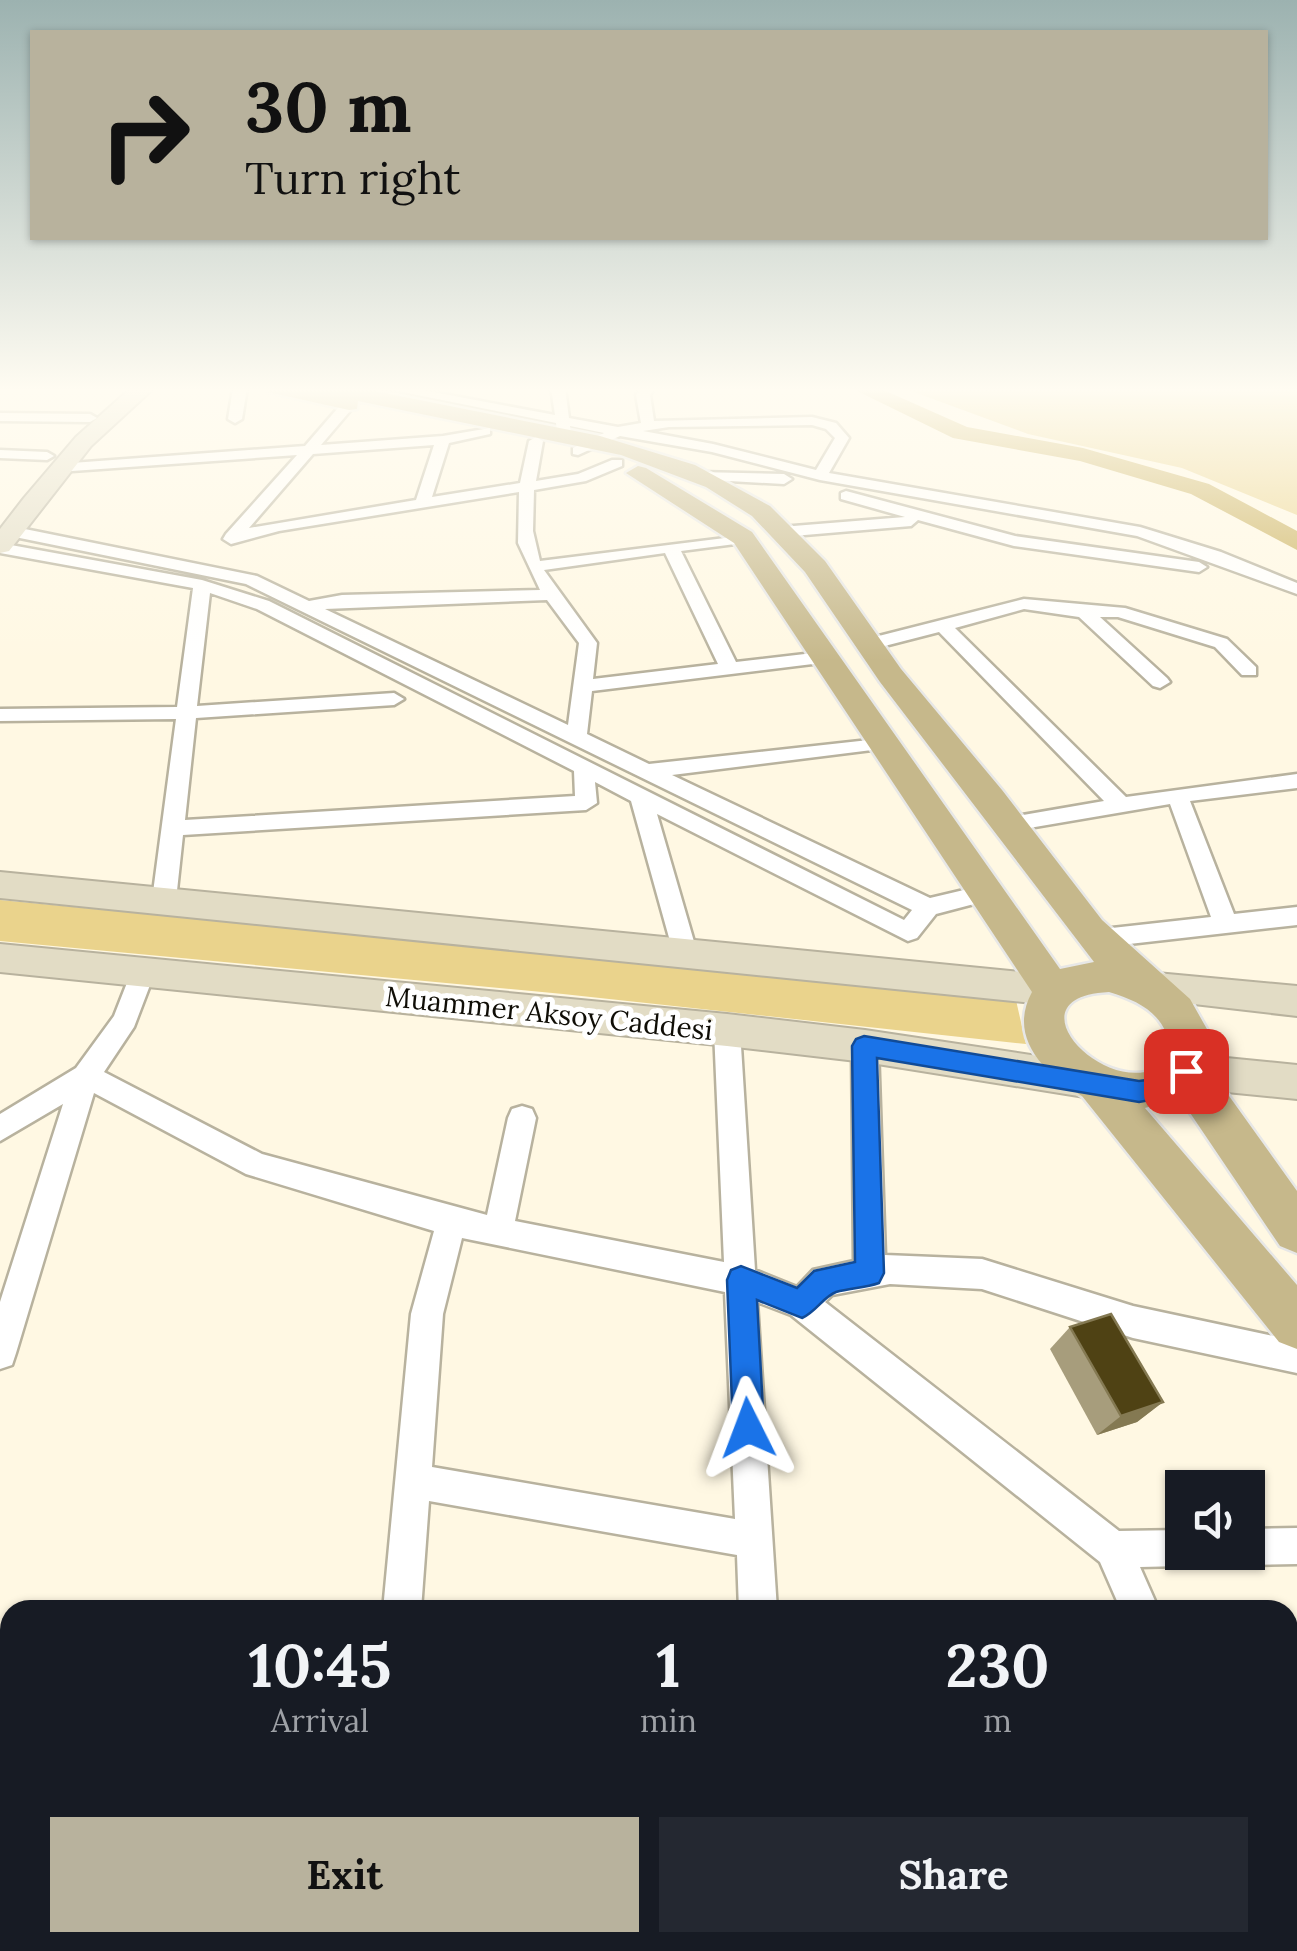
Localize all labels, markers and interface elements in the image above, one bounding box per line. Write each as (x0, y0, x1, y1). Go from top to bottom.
text: 30 m (245, 62, 412, 151)
icon: right (80, 70, 210, 200)
text: Turn right (245, 149, 461, 206)
street label: Muammer Aksoy Caddesi (384, 978, 714, 1048)
pin (1144, 1029, 1229, 1114)
icon: arrive (1159, 1044, 1214, 1099)
position arrow (696, 1376, 800, 1480)
map controls (1165, 1470, 1265, 1570)
button: sound (1165, 1470, 1265, 1570)
text: 10:45 (249, 1627, 391, 1703)
text: 1 (656, 1627, 681, 1703)
text: 230 (946, 1627, 1049, 1703)
text: Arrival (271, 1700, 369, 1741)
text: min (640, 1700, 697, 1741)
text: m (983, 1700, 1012, 1741)
button: Exit (50, 1817, 639, 1932)
button: Share (659, 1817, 1248, 1932)

